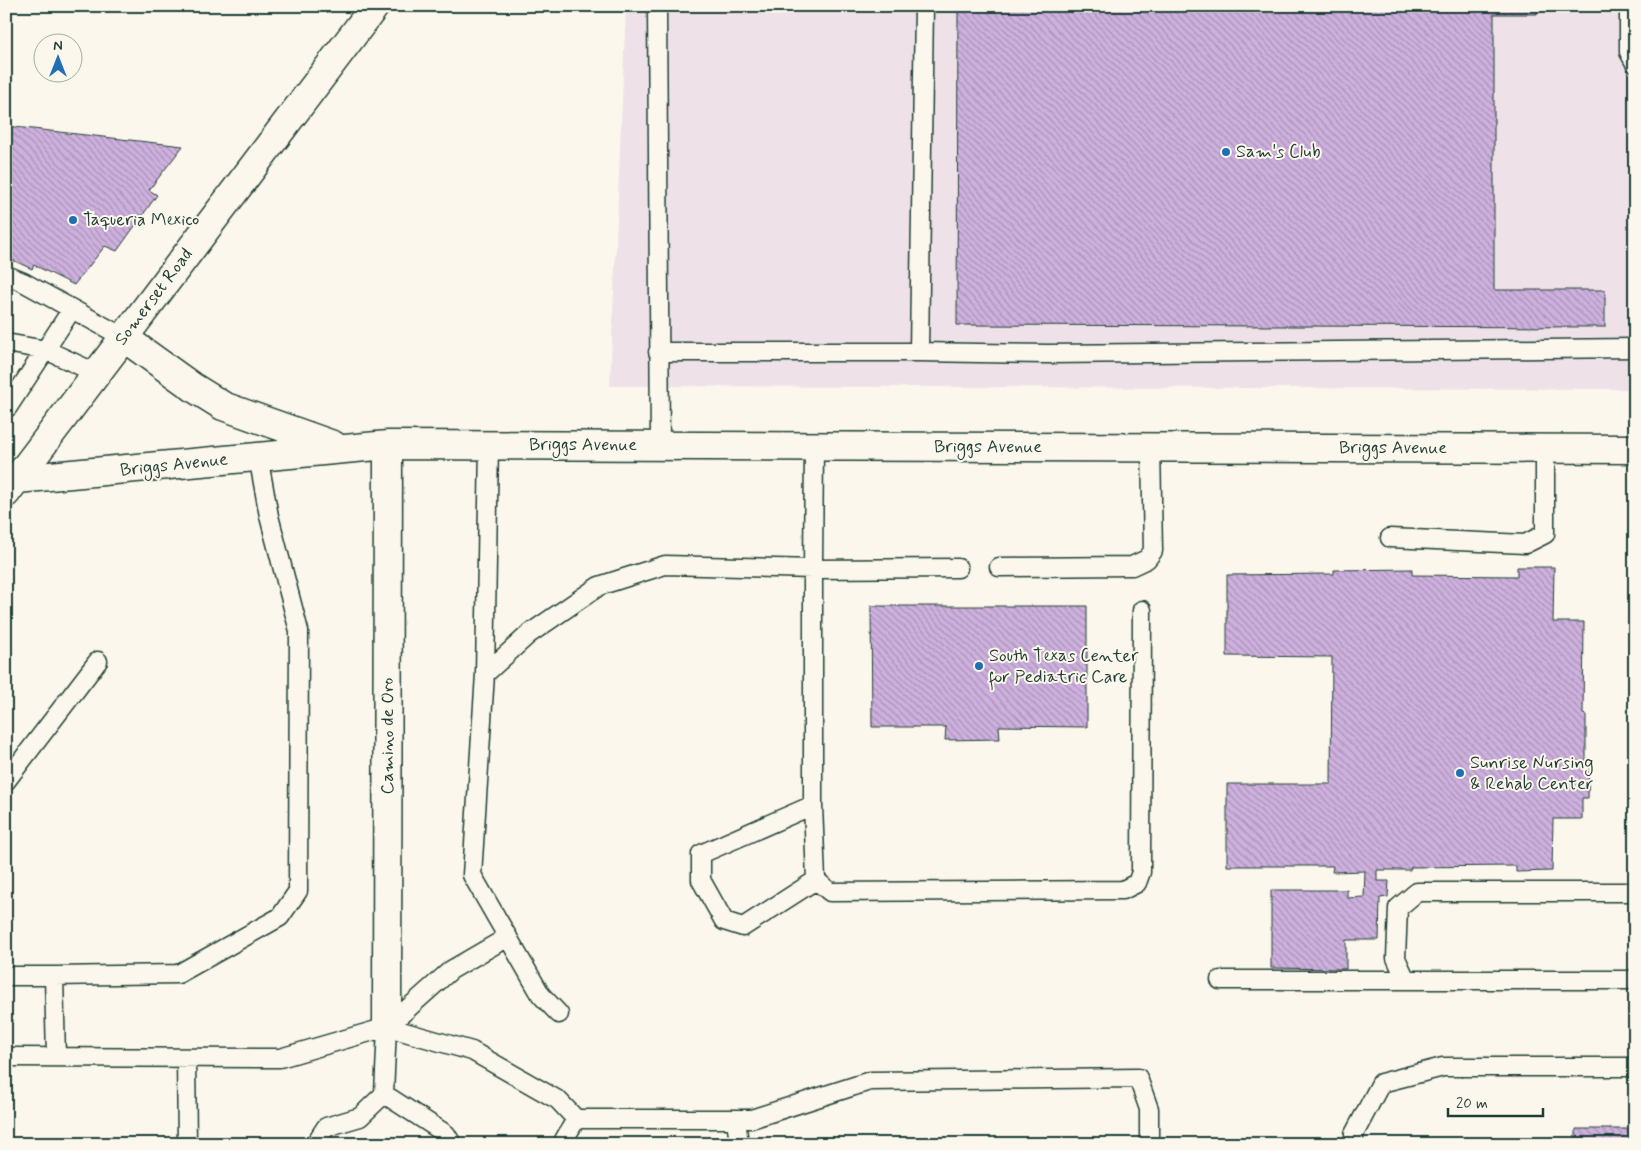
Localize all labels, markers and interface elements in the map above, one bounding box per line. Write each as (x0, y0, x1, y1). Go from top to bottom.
north arrow (32, 32, 82, 82)
text: N (53, 37, 63, 55)
place label: Sam's Club (1236, 140, 1321, 164)
marker: Sam's Club (1220, 146, 1232, 158)
place label: Taqueria Mexico (83, 208, 199, 232)
marker: Taqueria Mexico (67, 214, 79, 226)
street label: Somerset Road (109, 243, 199, 351)
street label: Briggs Avenue (529, 433, 637, 458)
street label: Briggs Avenue (934, 435, 1042, 460)
street label: Briggs Avenue (1339, 436, 1447, 461)
street label: Briggs Avenue (119, 447, 229, 484)
place label: South Texas Center for Pediatric Care (989, 644, 1139, 691)
marker: South Texas Center for Pediatric Care (973, 660, 985, 672)
street label: Camino de Oro (376, 678, 400, 794)
place label: Sunrise Nursing & Rehab Center (1470, 751, 1594, 796)
marker: Sunrise Nursing & Rehab Center (1454, 767, 1466, 779)
scale bar (1448, 1085, 1544, 1117)
text: 20 m (1456, 1094, 1488, 1114)

